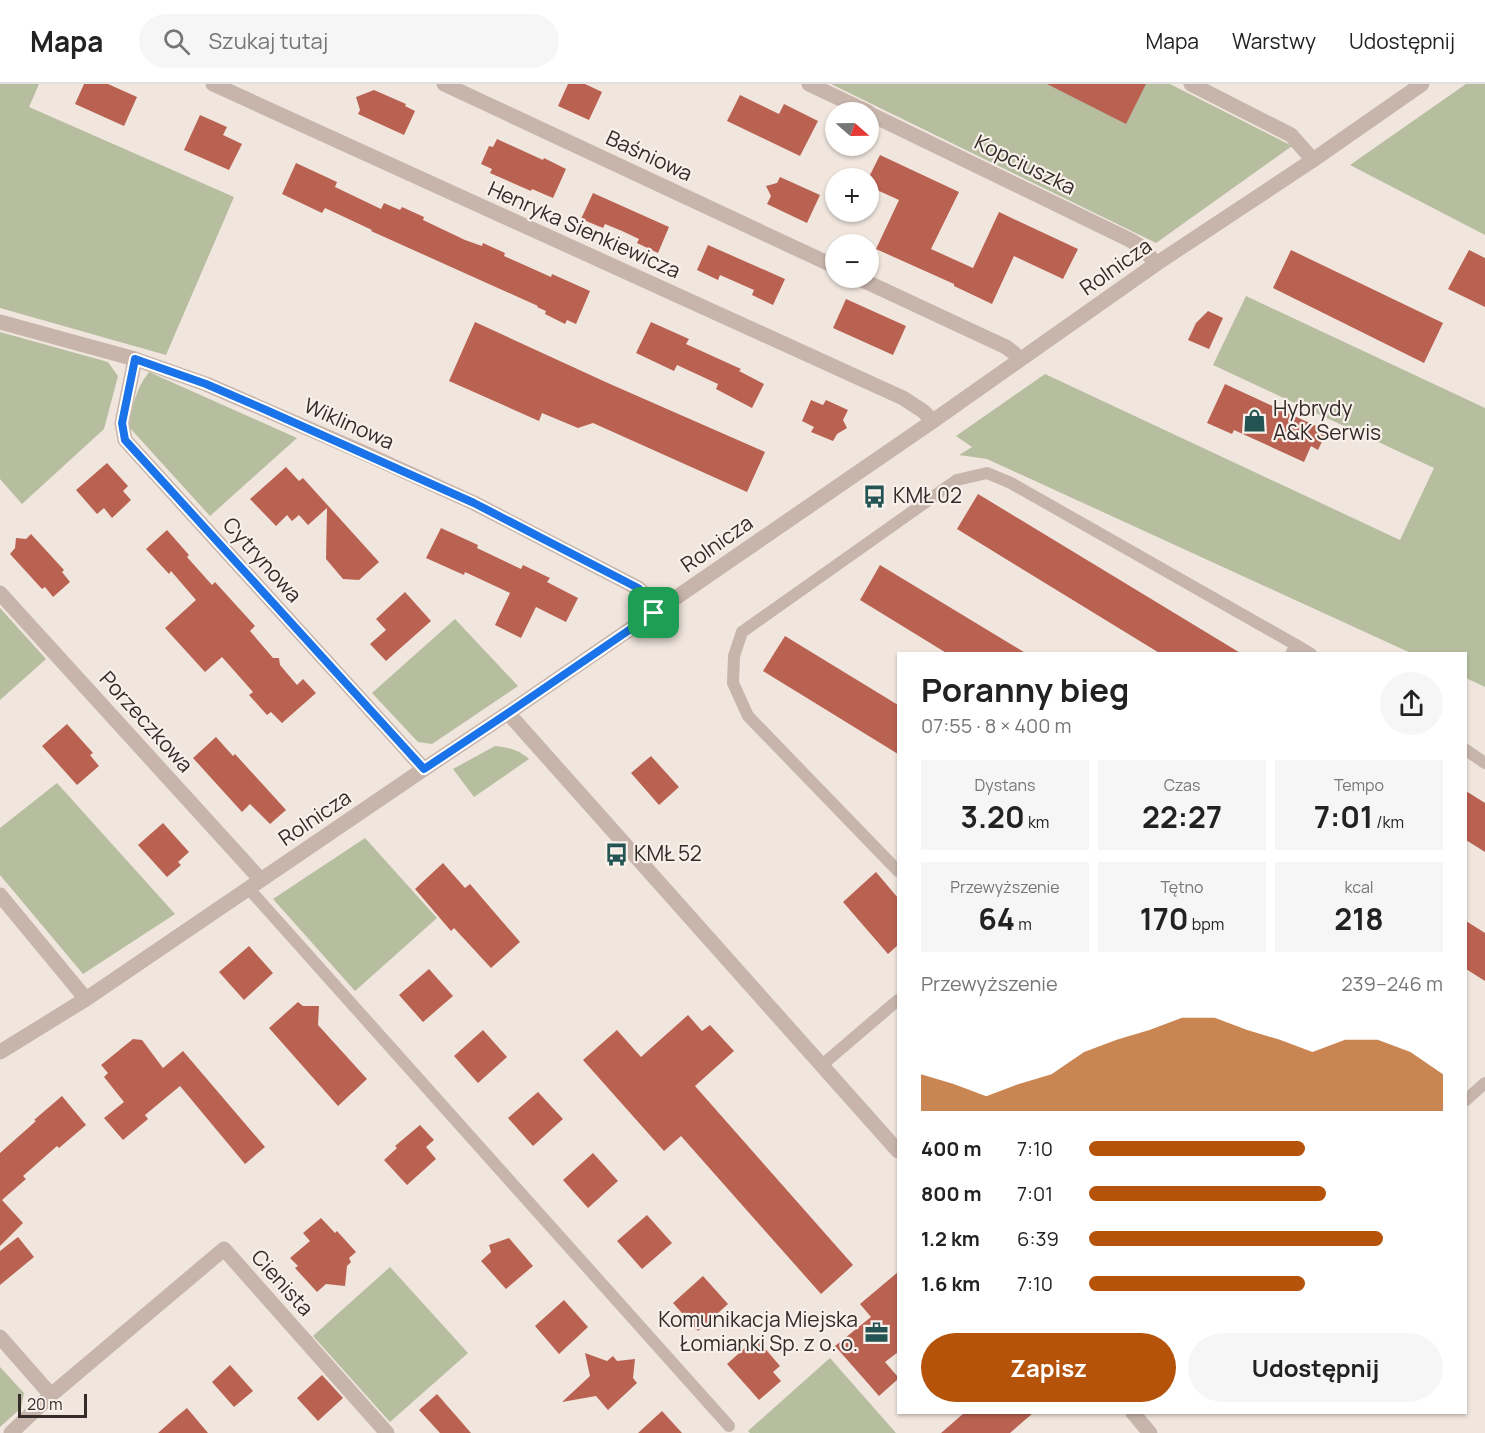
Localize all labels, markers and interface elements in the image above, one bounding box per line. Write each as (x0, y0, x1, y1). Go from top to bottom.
search box (139, 14, 559, 68)
text: Mapa (30, 22, 103, 60)
icon: search (160, 25, 193, 58)
text: Szukaj tutaj (208, 26, 328, 56)
text: Mapa (1146, 27, 1199, 55)
text: Warstwy (1232, 27, 1316, 55)
text: Udostępnij (1349, 27, 1455, 55)
north arrow (825, 102, 879, 156)
map controls (825, 102, 879, 288)
street label: Baśniowa (602, 123, 697, 187)
street label: Kopciuszka (970, 128, 1081, 201)
button: + (825, 168, 879, 222)
street label: Henryka Sienkiewicza (484, 174, 685, 284)
street label: Rolnicza (1074, 231, 1157, 301)
button: − (825, 234, 879, 288)
street label: Wiklinowa (300, 391, 399, 455)
place label: Hybrydy A&K Serwis (1273, 394, 1381, 446)
shop icon: Hybrydy A&K Serwis (1242, 408, 1268, 434)
place label: KMŁ 02 (893, 481, 962, 509)
bus stop icon: KMŁ 02 (862, 483, 888, 509)
street label: Rolnicza (675, 508, 758, 578)
street label: Cytrynowa (217, 511, 308, 608)
pin (628, 587, 679, 638)
icon: arrive (637, 596, 670, 629)
street label: Porzeczkowa (94, 665, 200, 778)
text: Poranny bieg (921, 667, 1129, 712)
button: share (1380, 672, 1443, 735)
text: 07:55 · 8 × 400 m (921, 712, 1071, 739)
text: Dystans (975, 774, 1035, 796)
text: Czas (1164, 774, 1200, 796)
text: Tempo (1334, 774, 1384, 796)
street label: Rolnicza (273, 783, 356, 852)
text: 3.20 (961, 796, 1025, 837)
text: 22:27 (1142, 796, 1222, 837)
text: 7:01 (1314, 796, 1373, 837)
text: km (1025, 811, 1049, 833)
text: /km (1373, 811, 1404, 833)
place label: KMŁ 52 (634, 839, 702, 867)
bus stop icon: KMŁ 52 (603, 841, 629, 867)
text: Przewyższenie (950, 876, 1060, 898)
text: Tętno (1160, 876, 1204, 898)
text: kcal (1344, 876, 1374, 898)
text: 64 (978, 898, 1015, 939)
text: 170 (1140, 898, 1189, 939)
text: 218 (1334, 898, 1384, 939)
text: m (1015, 913, 1032, 935)
text: bpm (1189, 913, 1224, 935)
text: Przewyższenie (921, 970, 1058, 997)
text: 239–246 m (1341, 970, 1443, 997)
text: 400 m (921, 1135, 981, 1162)
text: 7:10 (1017, 1135, 1053, 1162)
text: 800 m (921, 1180, 982, 1207)
text: 7:01 (1017, 1180, 1053, 1207)
text: 1.2 km (921, 1225, 980, 1252)
text: 6:39 (1017, 1225, 1059, 1252)
street label: Cienista (245, 1243, 320, 1322)
text: 1.6 km (921, 1270, 980, 1297)
text: 7:10 (1017, 1270, 1053, 1297)
place label: Komunikacja Miejska Łomianki Sp. z o. o. (658, 1305, 858, 1357)
office icon: Komunikacja Miejska Łomianki Sp. z o. o. (863, 1319, 889, 1345)
button: Zapisz (921, 1333, 1176, 1402)
button: Udostępnij (1188, 1333, 1443, 1402)
scale bar (18, 1391, 87, 1418)
text: 20 m (27, 1393, 63, 1415)

